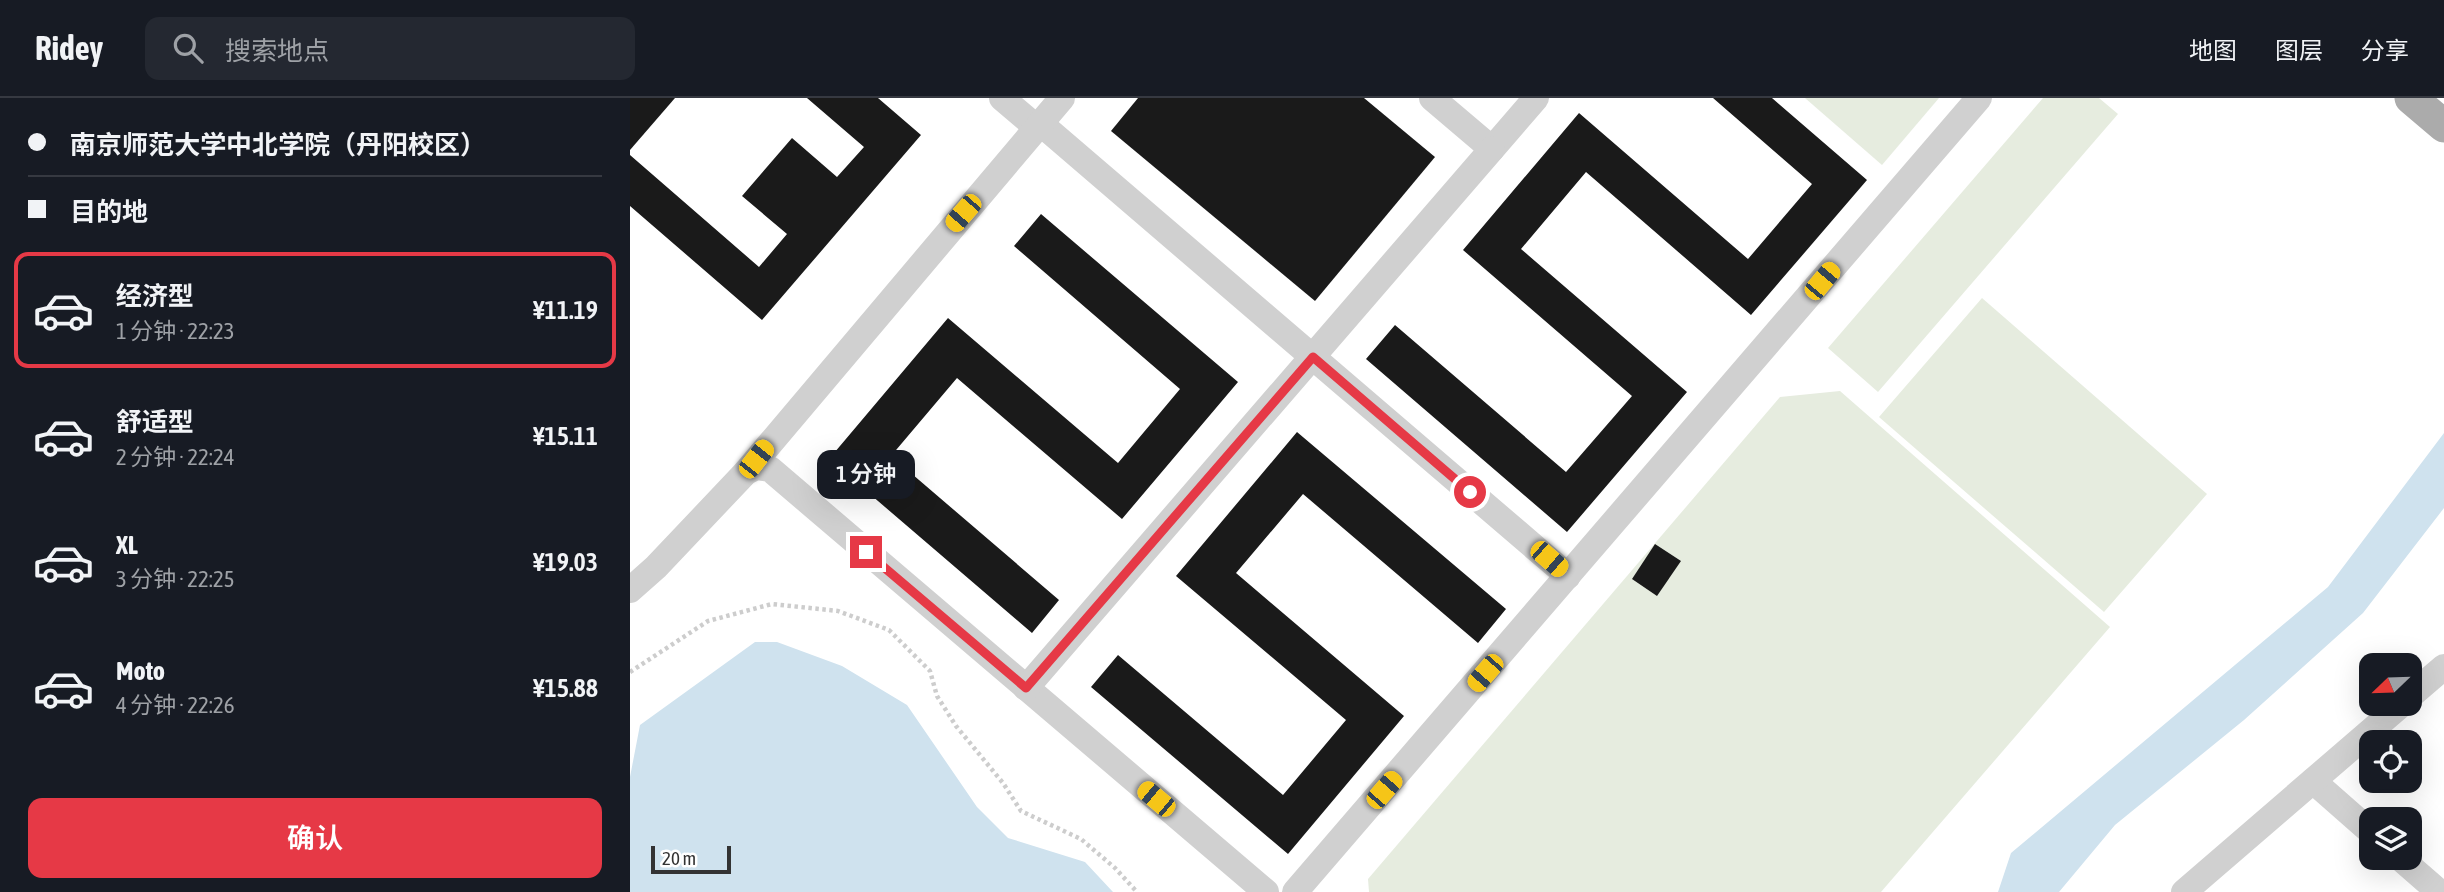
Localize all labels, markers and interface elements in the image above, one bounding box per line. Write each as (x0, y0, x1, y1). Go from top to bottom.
search box (145, 17, 635, 80)
text: Ridey (35, 29, 103, 67)
icon: search (169, 29, 207, 67)
text: 搜索地点 (225, 36, 329, 66)
text: 地图 (2189, 37, 2237, 64)
text: 图层 (2275, 37, 2323, 64)
text: 分享 (2361, 37, 2409, 64)
text: 南京师范大学中北学院（丹阳校区） (70, 130, 486, 160)
car (942, 190, 985, 236)
text: 目的地 (70, 197, 148, 227)
car (1801, 258, 1844, 304)
icon: car (32, 279, 95, 342)
text: 经济型 (116, 281, 194, 311)
text: ¥11.19 (533, 295, 598, 325)
text: 1 分钟 · 22:23 (116, 318, 235, 344)
icon: car (32, 405, 95, 468)
text: 舒适型 (116, 407, 194, 437)
text: ¥15.11 (533, 421, 598, 451)
car (735, 436, 778, 482)
text: 2 分钟 · 22:24 (116, 444, 235, 470)
callout: 1 分钟 (817, 450, 915, 500)
text: 1 分钟 (836, 461, 896, 487)
route start (1454, 476, 1486, 508)
text: XL (116, 530, 138, 560)
icon: car (32, 531, 95, 594)
route end (850, 536, 882, 568)
car (1527, 537, 1572, 581)
text: ¥19.03 (533, 547, 598, 577)
text: 3 分钟 · 22:25 (116, 566, 235, 592)
car (1464, 650, 1507, 696)
north arrow (2359, 653, 2422, 716)
map controls (2359, 653, 2422, 870)
text: Moto (116, 656, 165, 686)
icon: car (32, 657, 95, 720)
text: ¥15.88 (533, 673, 598, 703)
text: 4 分钟 · 22:26 (116, 692, 235, 718)
button: locate (2359, 730, 2422, 793)
car (1363, 767, 1406, 813)
car (1134, 777, 1179, 821)
button: 确认 (28, 798, 602, 878)
button: layers (2359, 807, 2422, 870)
scale bar (651, 843, 732, 875)
text: 20 m (662, 847, 696, 869)

